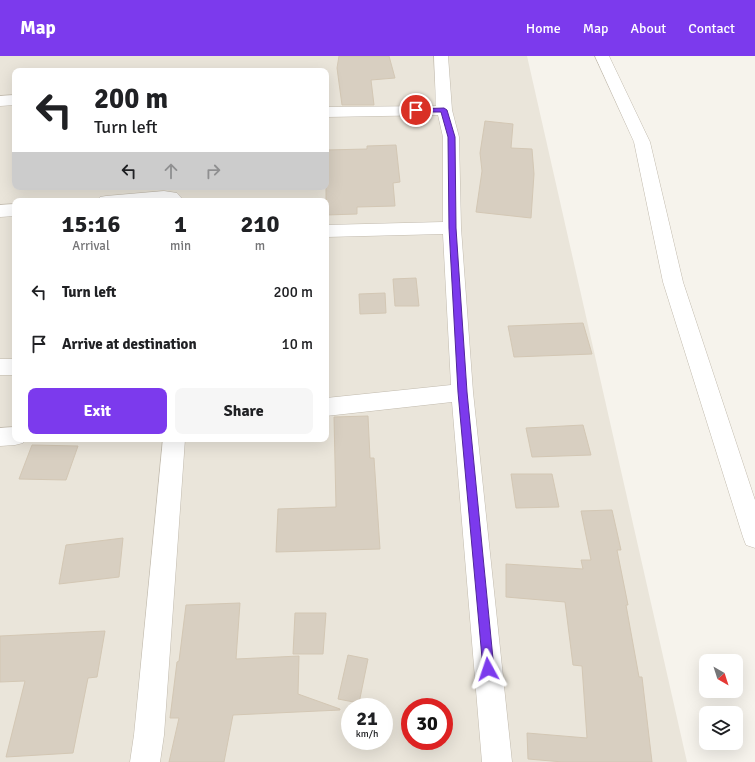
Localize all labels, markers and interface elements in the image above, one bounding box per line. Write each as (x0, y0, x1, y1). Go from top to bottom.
text: Map (20, 16, 56, 40)
text: Home (526, 20, 561, 37)
text: Map (583, 20, 608, 37)
text: About (630, 20, 666, 37)
text: Contact (688, 20, 735, 37)
text: 200 m (94, 82, 168, 116)
icon: left (28, 84, 80, 136)
pin (399, 93, 433, 127)
icon: arrive (405, 99, 427, 121)
text: Turn left (94, 116, 157, 138)
icon: left (118, 160, 140, 182)
icon: ahead (160, 160, 182, 182)
icon: right (202, 160, 224, 182)
text: 15:16 (62, 209, 120, 239)
text: 1 (174, 209, 187, 239)
text: 210 (241, 209, 279, 239)
text: Arrival (72, 238, 110, 254)
text: min (170, 238, 191, 254)
text: m (255, 238, 265, 254)
icon: left (28, 281, 50, 303)
text: Turn left (62, 283, 116, 301)
text: 200 m (273, 283, 313, 301)
icon: arrive (28, 333, 50, 355)
text: Arrive at destination (62, 335, 197, 353)
text: 10 m (282, 335, 313, 353)
button: Exit (28, 388, 167, 434)
button: Share (175, 388, 313, 434)
position arrow (467, 648, 509, 690)
north arrow (699, 654, 743, 698)
map controls (699, 654, 743, 750)
speed limit sign: 30 (401, 698, 453, 750)
text: 21 (356, 706, 378, 731)
button: layers (699, 706, 743, 750)
text: km/h (356, 728, 378, 740)

